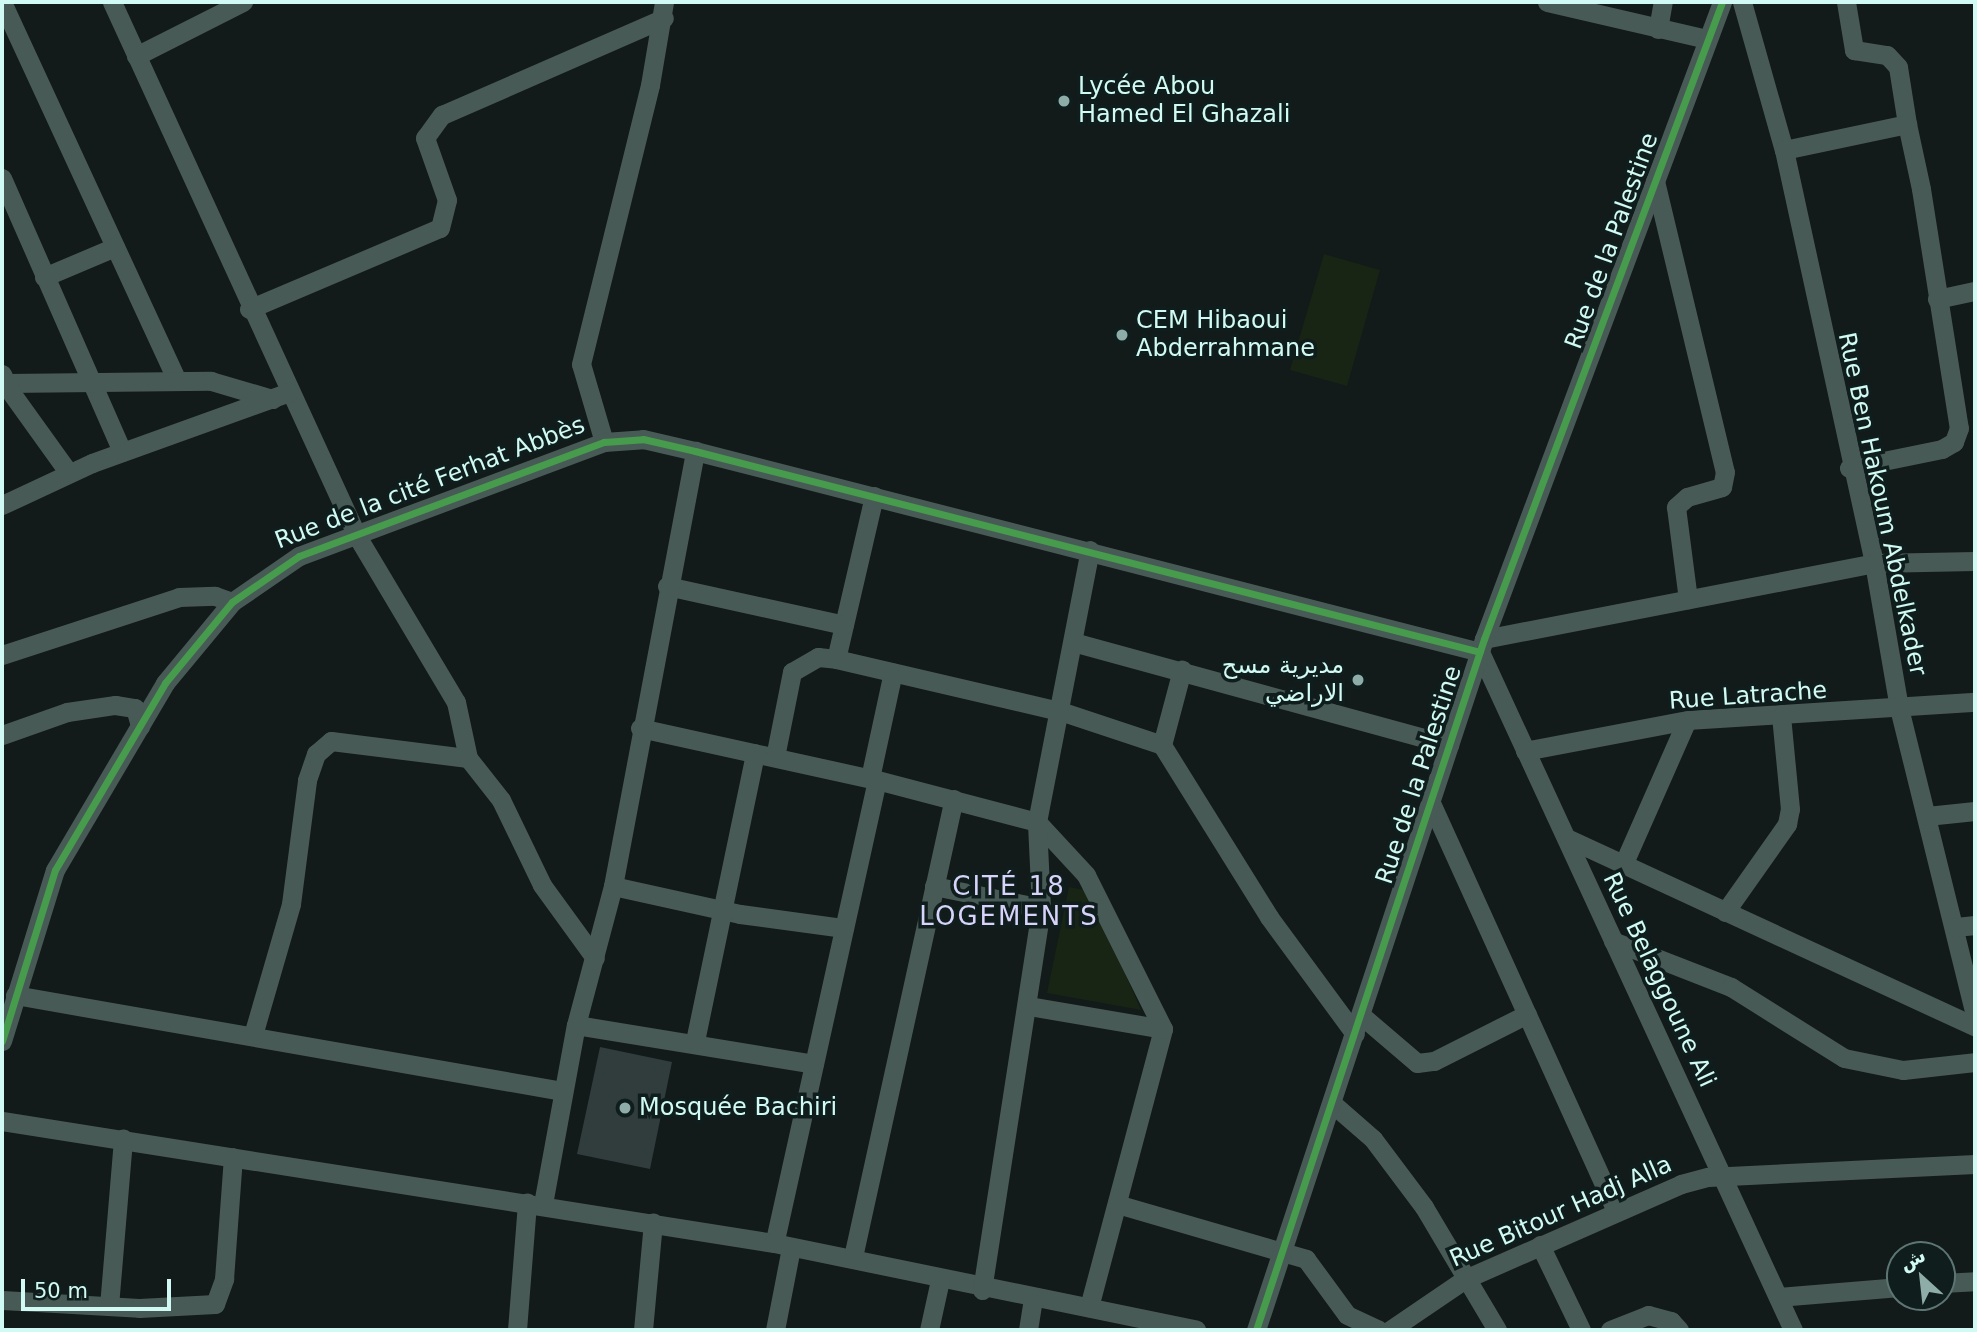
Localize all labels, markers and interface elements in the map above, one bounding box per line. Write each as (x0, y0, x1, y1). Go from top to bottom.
place label: Lycée Abou Hamed El Ghazali (1078, 73, 1290, 129)
marker: Lycée Abou Hamed El Ghazali (1056, 93, 1072, 109)
street label: Rue de la Palestine (1559, 129, 1665, 353)
place label: CEM Hibaoui Abderrahmane (1136, 307, 1315, 363)
marker: CEM Hibaoui Abderrahmane (1114, 327, 1130, 343)
street label: Rue Ben Hakoum Abdelkader (1831, 330, 1933, 678)
street label: Rue de la cité Ferhat Abbès (271, 411, 589, 555)
place label: مديرية مسح الاراضي (1222, 652, 1344, 708)
street label: Rue de la Palestine (1370, 662, 1468, 888)
marker: مديرية مسح الاراضي (1350, 672, 1366, 688)
street label: Rue Latrache (1668, 676, 1828, 716)
street label: Rue Belaggoune Ali (1597, 868, 1721, 1092)
district label: CITÉ 18 LOGEMENTS (920, 871, 1098, 932)
place label: Mosquée Bachiri (639, 1094, 837, 1122)
marker: Mosquée Bachiri (617, 1100, 633, 1116)
street label: Rue Bitour Hadj Alla (1446, 1150, 1676, 1274)
north arrow (1886, 1241, 1956, 1311)
text: ش (1896, 1243, 1929, 1275)
scale bar (24, 1266, 175, 1310)
text: 50 m (34, 1279, 88, 1303)

